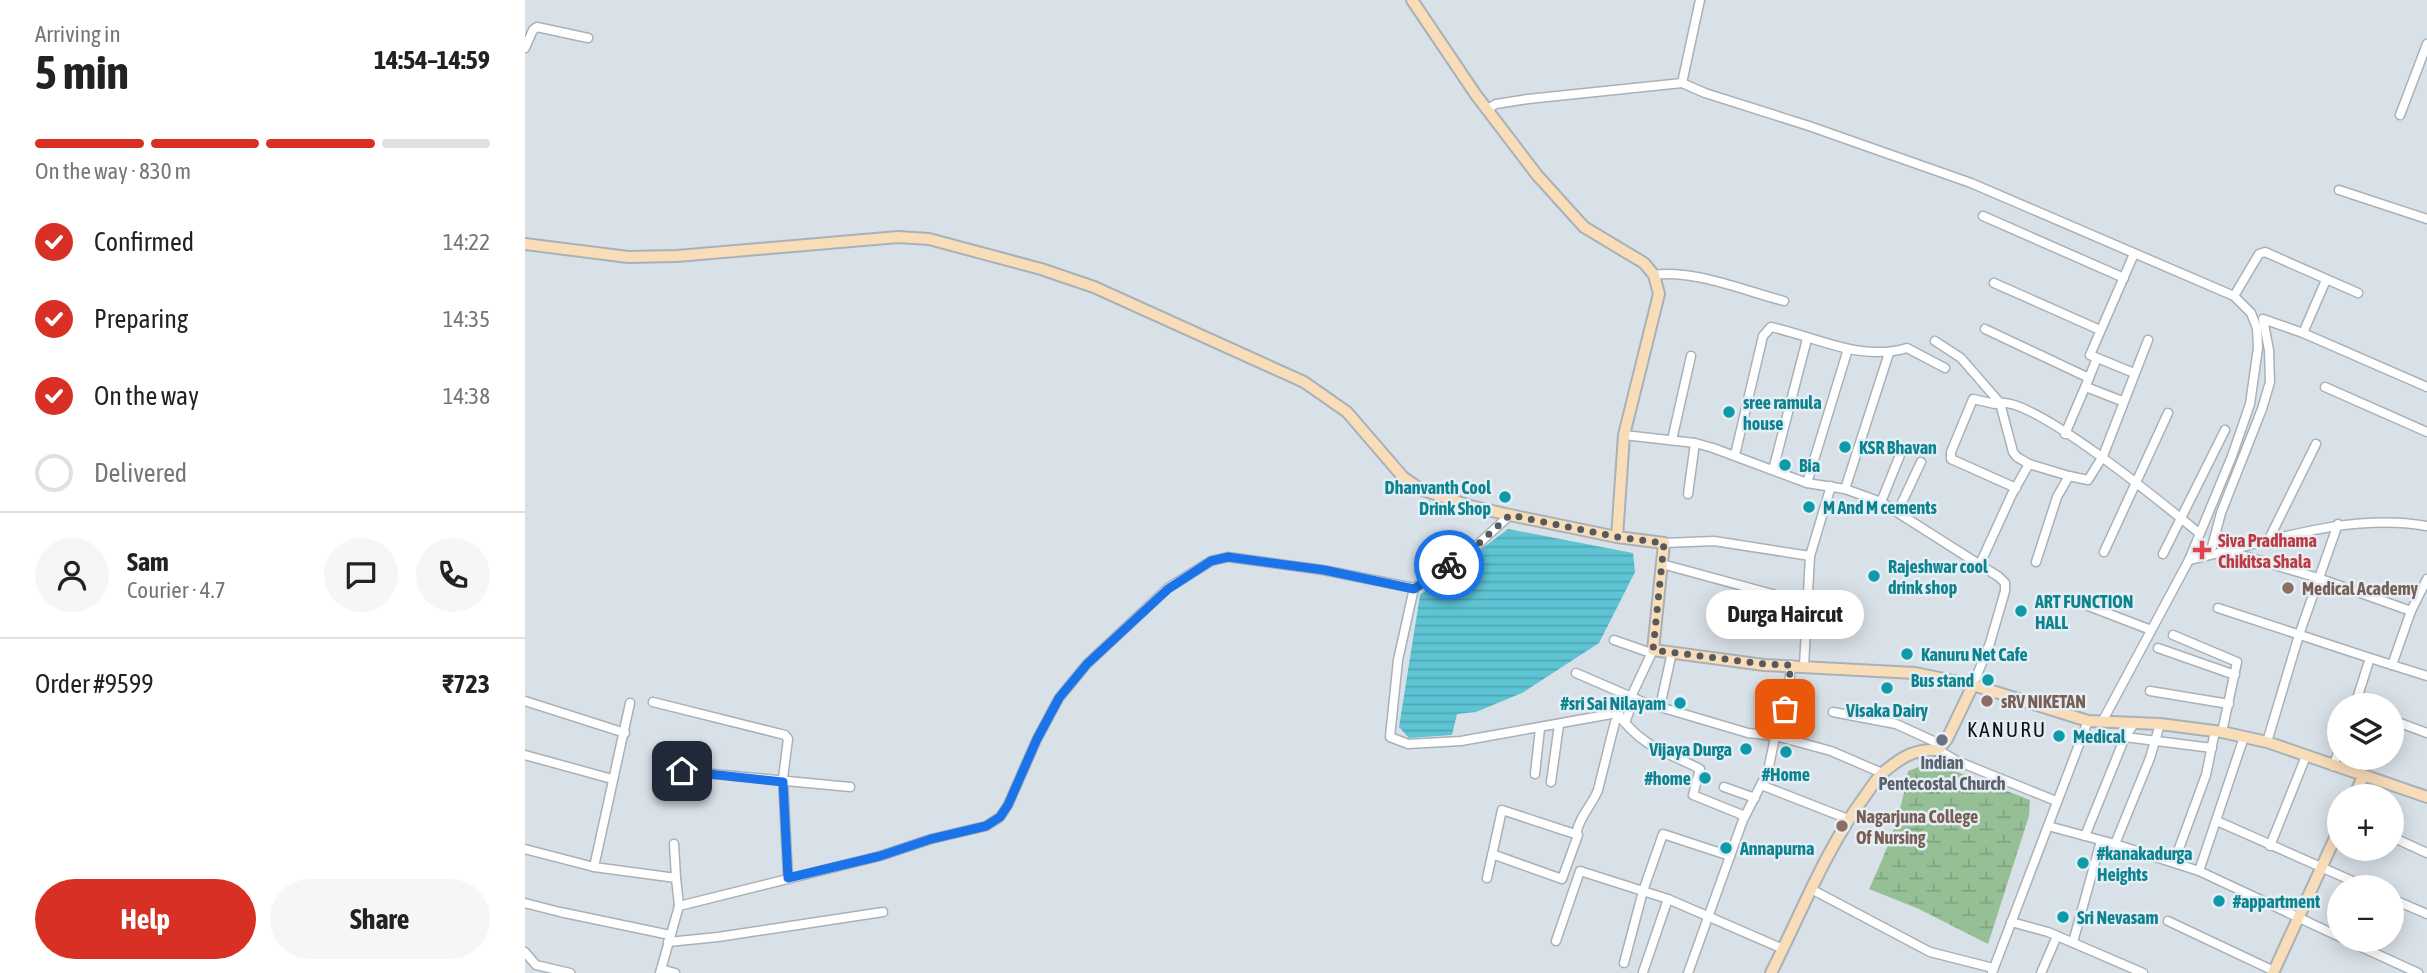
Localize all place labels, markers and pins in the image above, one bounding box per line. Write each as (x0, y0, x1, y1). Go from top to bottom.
place label: sree ramula house (1743, 392, 1822, 434)
marker: sree ramula house (1721, 404, 1737, 420)
place label: KSR Bhavan (1859, 437, 1937, 458)
marker: KSR Bhavan (1837, 439, 1853, 455)
place label: Bia (1799, 455, 1820, 476)
marker: Bia (1777, 457, 1793, 473)
place label: Dhanvanth Cool Drink Shop (1385, 477, 1491, 519)
marker: Dhanvanth Cool Drink Shop (1497, 489, 1513, 505)
place label: M And M cements (1823, 497, 1937, 518)
marker: M And M cements (1801, 499, 1817, 515)
place label: Siva Pradhama Chikitsa Shala (2218, 530, 2317, 572)
marker: Siva Pradhama Chikitsa Shala (2192, 540, 2212, 560)
place label: Rajeshwar cool drink shop (1888, 556, 1988, 598)
marker: Rajeshwar cool drink shop (1866, 568, 1882, 584)
place label: Medical Academy (2302, 578, 2419, 599)
marker: Medical Academy (2280, 580, 2296, 596)
callout: Durga Haircut (1706, 590, 1864, 639)
place label: ART FUNCTION HALL (2034, 591, 2133, 633)
marker: ART FUNCTION HALL (2013, 603, 2029, 619)
place label: Kanuru Net Cafe (1921, 644, 2028, 665)
marker: Kanuru Net Cafe (1899, 646, 1915, 662)
place label: Bus stand (1911, 670, 1974, 691)
marker: Bus stand (1980, 672, 1996, 688)
pin (1755, 679, 1815, 739)
marker: Visaka Dairy (1879, 680, 1895, 696)
place label: sRV NIKETAN (2001, 691, 2086, 712)
place label: #sri Sai Nilayam (1560, 693, 1666, 714)
marker: sRV NIKETAN (1979, 693, 1995, 709)
marker: #sri Sai Nilayam (1672, 695, 1688, 711)
place label: Visaka Dairy (1845, 700, 1928, 721)
place label: Medical (2073, 726, 2126, 747)
marker: Medical (2051, 728, 2067, 744)
marker: Indian Pentecostal Church (1934, 732, 1950, 748)
place label: Vijaya Durga (1648, 739, 1732, 760)
pin (652, 741, 712, 801)
marker: Vijaya Durga (1738, 741, 1754, 757)
marker: #Home (1778, 744, 1794, 760)
place label: Indian Pentecostal Church (1878, 752, 2006, 794)
place label: #Home (1761, 764, 1810, 785)
place label: #home (1644, 768, 1691, 789)
marker: #home (1697, 770, 1713, 786)
place label: Nagarjuna College Of Nursing (1856, 806, 1978, 848)
marker: Nagarjuna College Of Nursing (1834, 818, 1850, 834)
place label: Annapurna (1739, 838, 1814, 859)
marker: Annapurna (1718, 840, 1734, 856)
place label: #kanakadurga Heights (2096, 843, 2192, 885)
marker: #kanakadurga Heights (2075, 855, 2091, 871)
place label: #appartment (2232, 891, 2321, 912)
marker: #appartment (2211, 893, 2227, 909)
place label: Sri Nevasam (2077, 907, 2158, 928)
marker: Sri Nevasam (2055, 909, 2071, 925)

